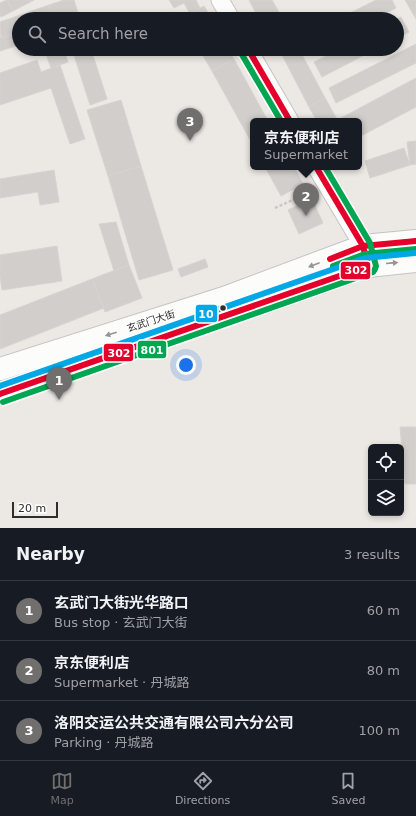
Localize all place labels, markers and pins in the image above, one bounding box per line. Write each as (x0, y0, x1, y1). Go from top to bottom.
pin: 3 (177, 108, 203, 141)
pin: 2 (293, 183, 319, 216)
unlabelled marker (218, 303, 228, 313)
pin: 1 (46, 367, 72, 400)

